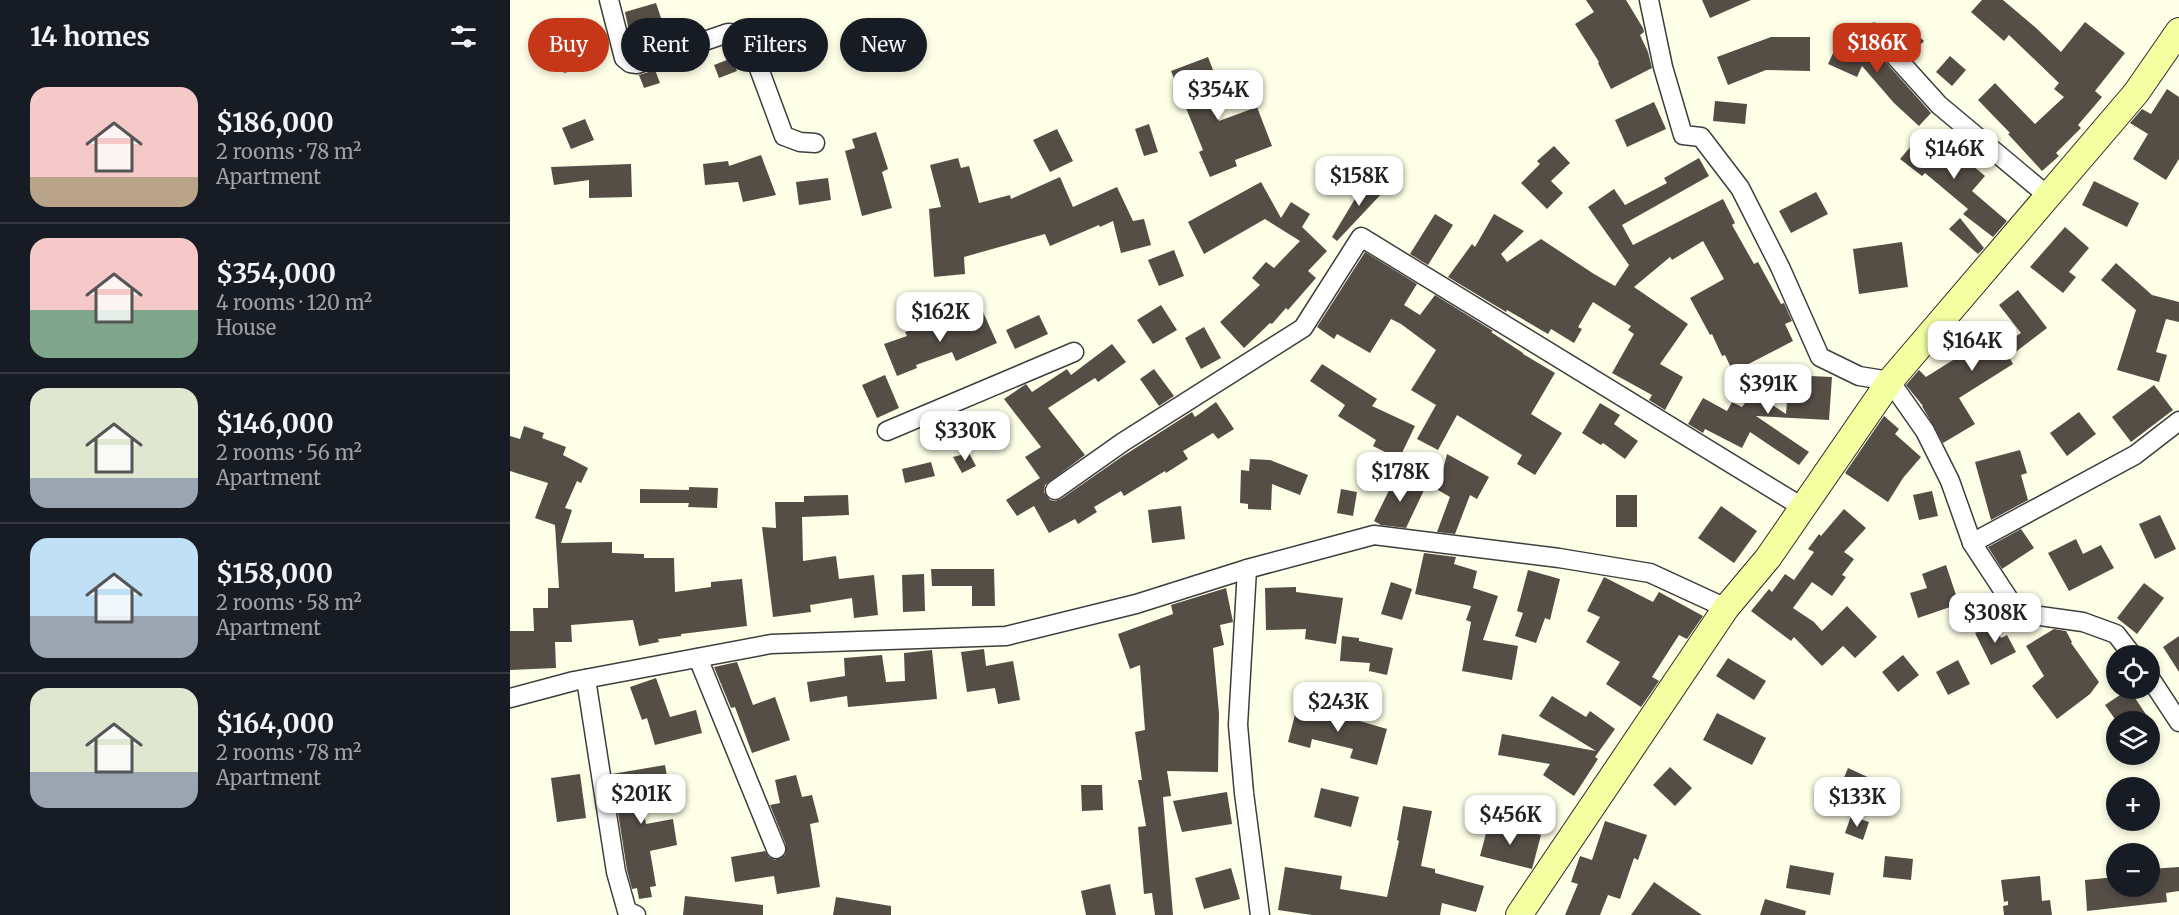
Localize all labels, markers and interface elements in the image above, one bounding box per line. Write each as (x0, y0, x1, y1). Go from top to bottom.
chip: Buy (528, 18, 609, 72)
chip: Rent (621, 18, 710, 72)
chip: Filters (722, 18, 828, 72)
chip: New (840, 18, 927, 72)
text: 14 homes (30, 20, 150, 53)
icon: filters (447, 20, 480, 53)
pin: $186K (1835, 23, 1919, 74)
text: $186K (1847, 30, 1907, 55)
pin: $354K (1176, 70, 1260, 121)
text: $354K (1187, 77, 1249, 102)
text: $186,000 (216, 106, 334, 139)
icon: home (78, 111, 150, 183)
pin: $146K (1912, 129, 1996, 180)
text: $146K (1924, 136, 1984, 161)
text: 2 rooms · 78 m² (216, 139, 361, 164)
pin: $158K (1317, 156, 1401, 207)
text: $158K (1329, 163, 1389, 188)
text: Apartment (216, 164, 321, 189)
text: $354,000 (216, 257, 336, 290)
icon: home (78, 262, 150, 334)
text: 4 rooms · 120 m² (216, 290, 372, 315)
pin: $162K (898, 292, 982, 343)
text: $162K (910, 299, 970, 324)
text: House (216, 315, 276, 340)
pin: $164K (1930, 321, 2014, 372)
text: $164K (1942, 328, 2002, 353)
pin: $391K (1726, 364, 1810, 415)
text: $391K (1738, 371, 1798, 396)
text: $146,000 (216, 407, 334, 440)
pin: $330K (923, 411, 1007, 462)
icon: home (78, 412, 150, 484)
text: $330K (934, 418, 996, 443)
text: 2 rooms · 56 m² (216, 440, 362, 465)
pin: $178K (1358, 452, 1442, 503)
text: $178K (1371, 459, 1429, 484)
text: Apartment (216, 465, 321, 490)
text: $158,000 (216, 557, 333, 590)
icon: home (78, 562, 150, 634)
text: 2 rooms · 58 m² (216, 590, 362, 615)
pin: $308K (1953, 593, 2037, 644)
text: $308K (1963, 600, 2027, 625)
text: Apartment (216, 615, 321, 640)
map controls (2106, 645, 2160, 897)
button: locate (2106, 645, 2160, 699)
pin: $243K (1296, 682, 1380, 733)
text: $243K (1307, 689, 1369, 714)
text: $164,000 (216, 707, 334, 740)
button: layers (2106, 711, 2160, 765)
icon: home (78, 712, 150, 784)
text: 2 rooms · 78 m² (216, 740, 361, 765)
text: Apartment (216, 765, 321, 790)
pin: $201K (599, 774, 683, 825)
pin: $133K (1815, 777, 1899, 828)
button: + (2106, 777, 2160, 831)
text: $201K (611, 781, 671, 806)
text: $133K (1828, 784, 1886, 809)
pin: $456K (1468, 795, 1552, 846)
text: $456K (1479, 802, 1541, 827)
button: − (2106, 843, 2160, 897)

